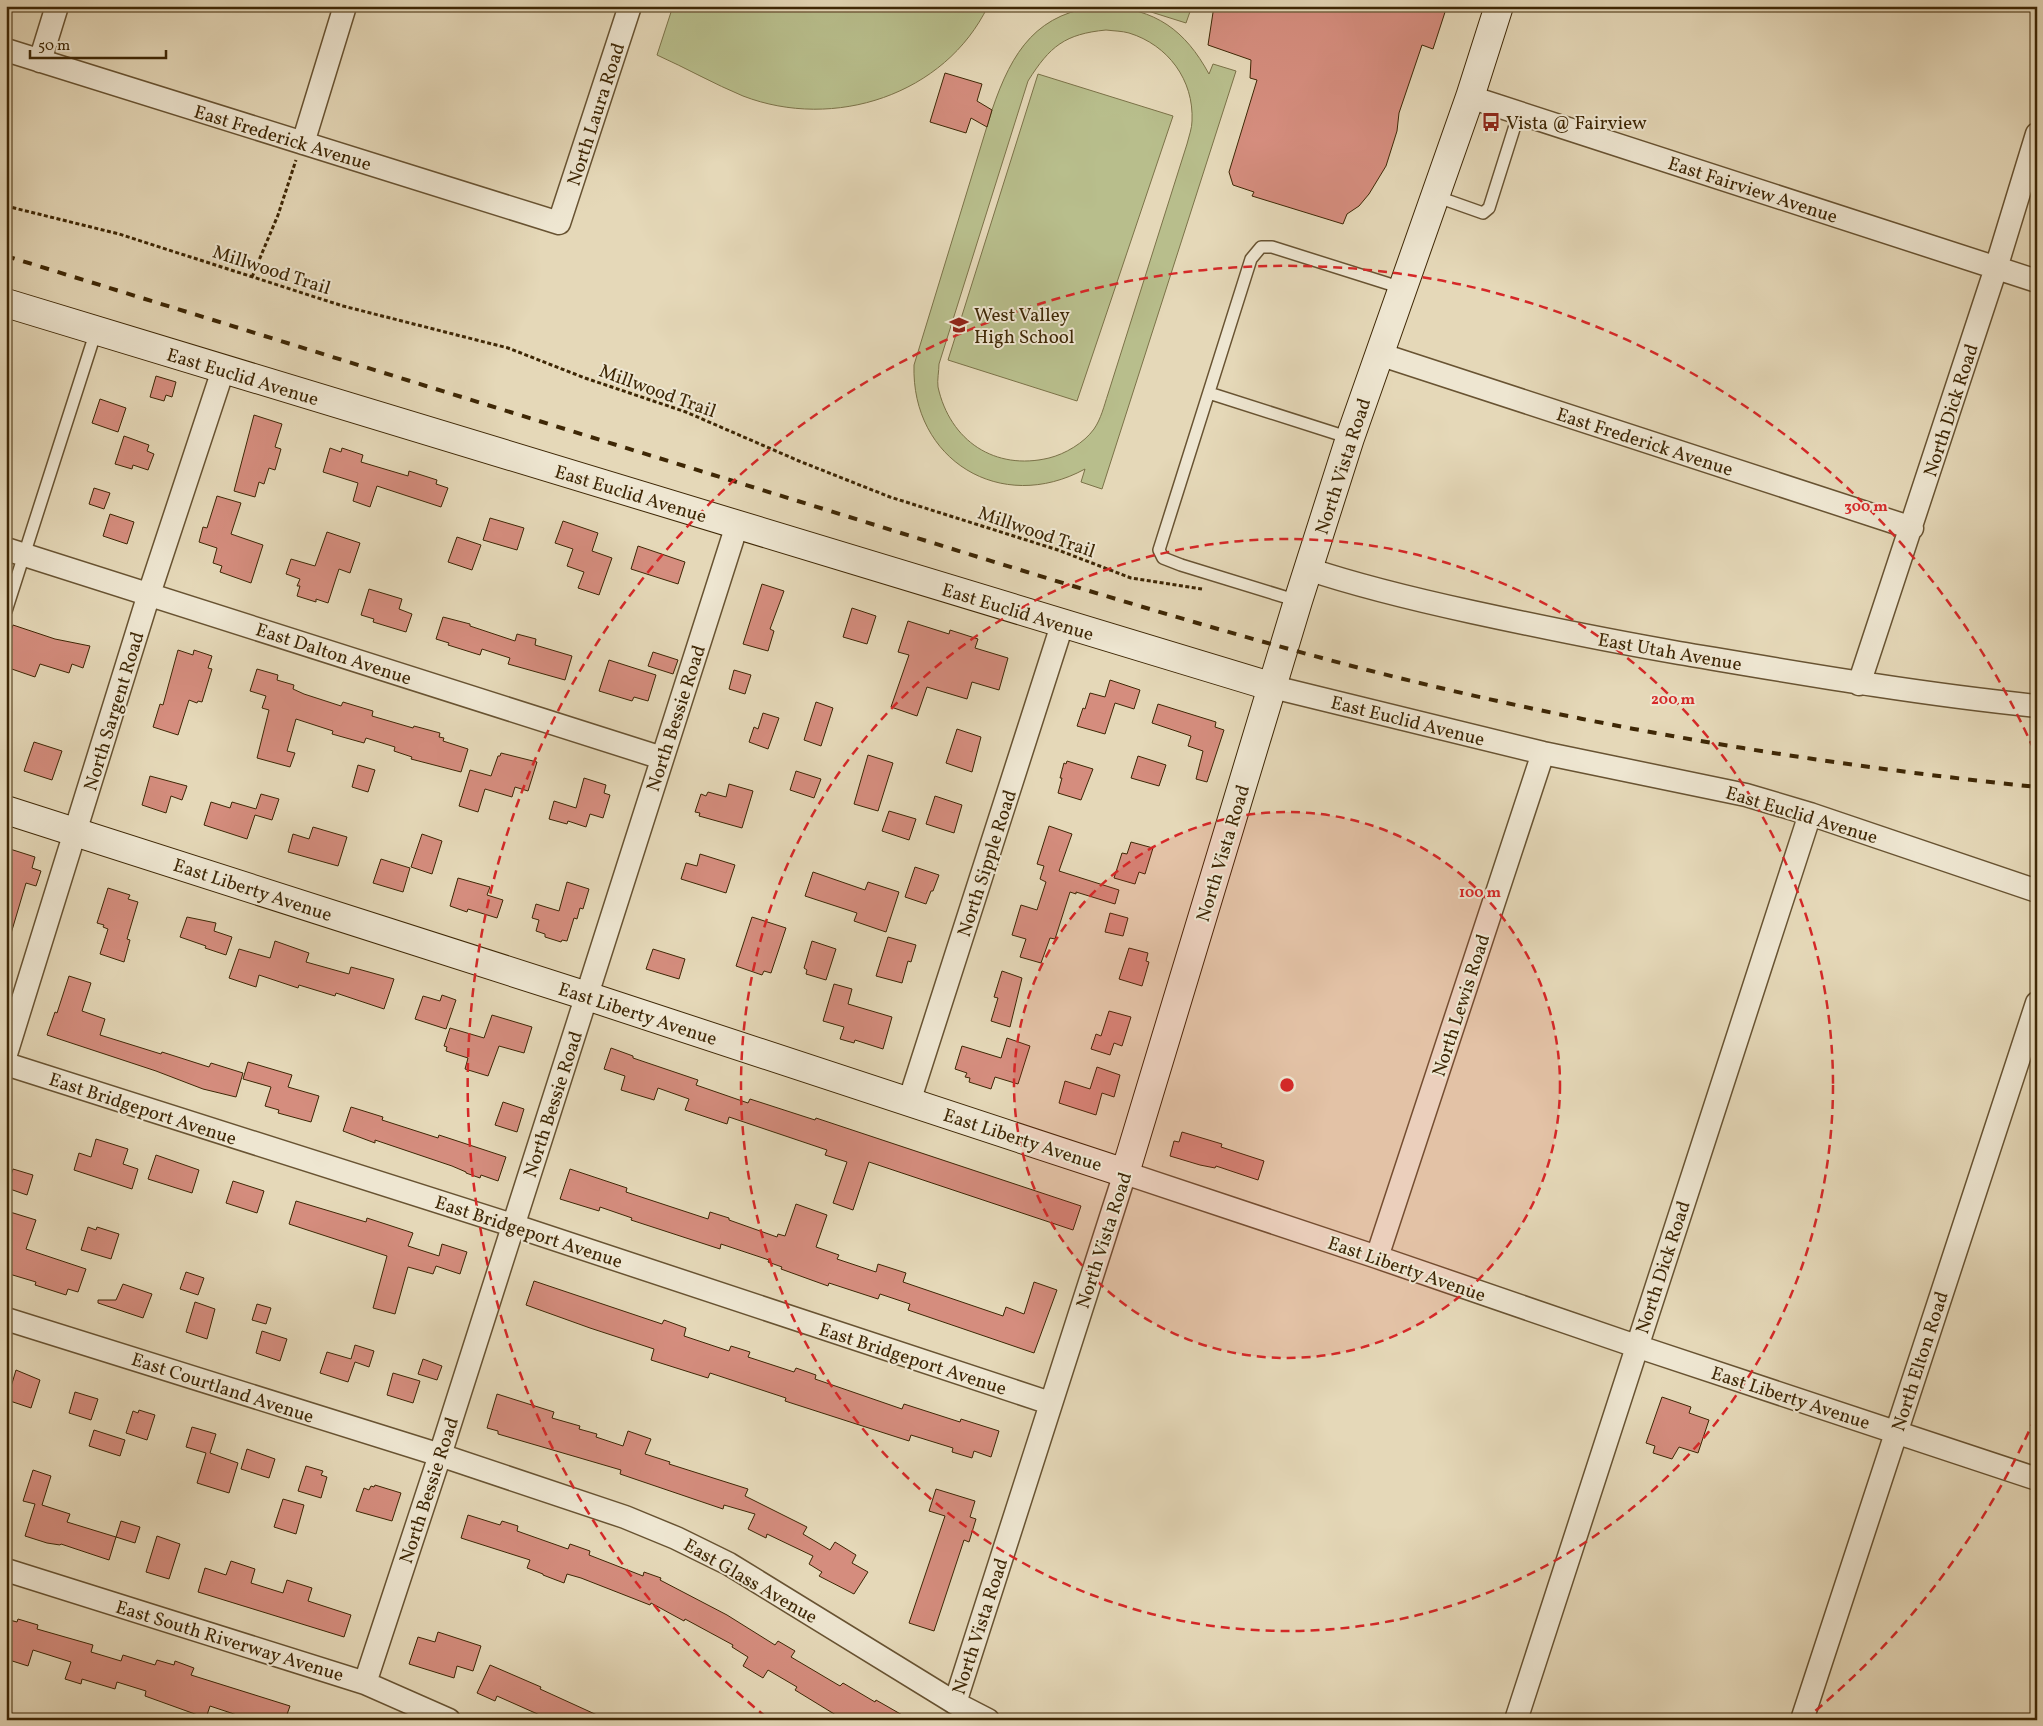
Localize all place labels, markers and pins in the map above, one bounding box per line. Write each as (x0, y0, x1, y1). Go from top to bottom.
bus stop icon: Vista @ Fairview (1480, 111, 1502, 133)
place label: Vista @ Fairview (1506, 111, 1647, 137)
place label: West Valley High School (974, 303, 1075, 351)
school or university icon: West Valley High School (948, 314, 970, 336)
centre of rings (1278, 1076, 1296, 1094)

